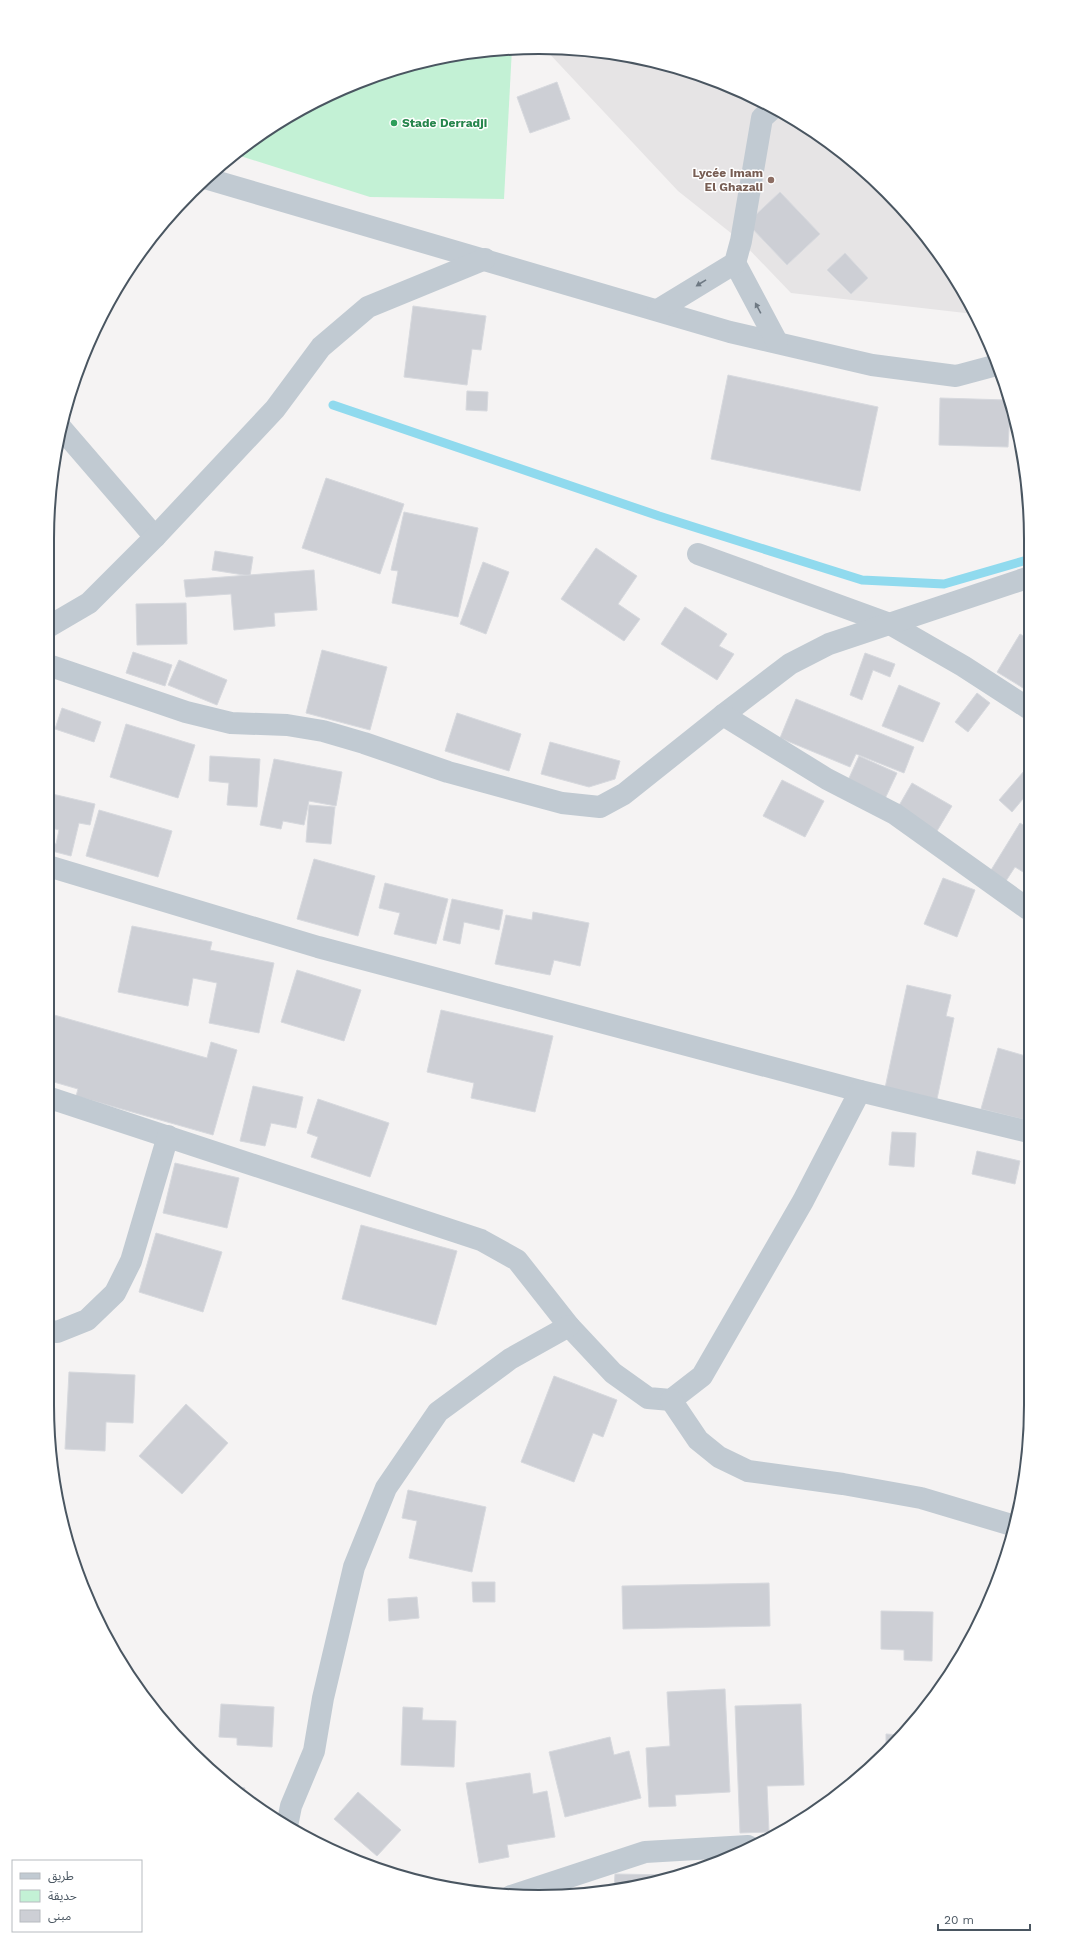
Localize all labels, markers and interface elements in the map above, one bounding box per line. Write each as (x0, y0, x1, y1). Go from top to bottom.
place label: Stade Derradji (402, 116, 487, 130)
marker: Stade Derradji (389, 118, 399, 128)
place label: Lycée Imam El Ghazali (693, 166, 763, 194)
marker: Lycée Imam El Ghazali (766, 175, 776, 185)
one-way arrow (695, 280, 707, 287)
one-way arrow (755, 302, 762, 314)
legend (12, 1860, 142, 1932)
text: طريق (48, 1869, 74, 1884)
text: حديقة (48, 1889, 77, 1903)
scale bar (938, 1906, 1030, 1932)
text: مبنى (48, 1909, 71, 1923)
text: 20 m (944, 1913, 974, 1927)

